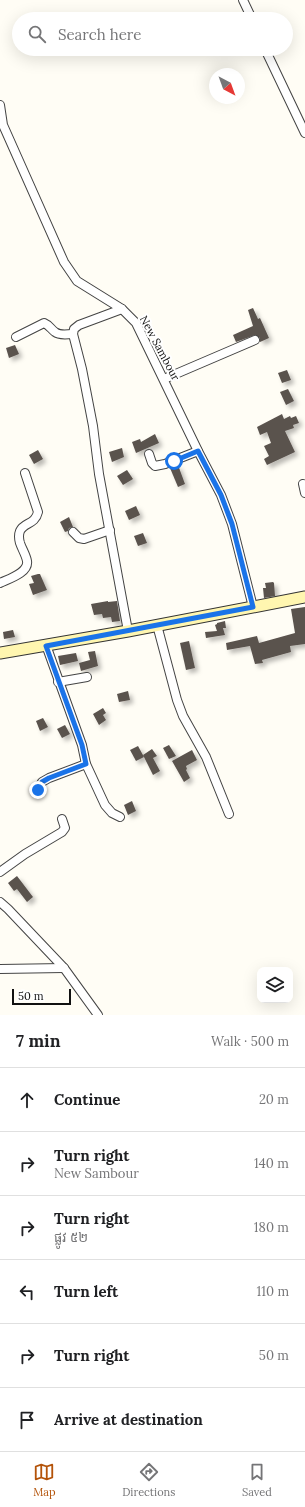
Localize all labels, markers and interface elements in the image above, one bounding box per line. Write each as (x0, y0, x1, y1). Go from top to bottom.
search box (12, 12, 293, 56)
icon: search (26, 23, 48, 45)
text: Search here (58, 25, 141, 44)
north arrow (209, 68, 245, 104)
street label: New Sambour (137, 313, 183, 383)
route start (165, 452, 183, 470)
route end (29, 781, 47, 799)
map controls (257, 967, 293, 1003)
button: layers (257, 967, 293, 1003)
scale bar (12, 987, 71, 1006)
text: 50 m (18, 989, 44, 1003)
text: 7 min (16, 1030, 61, 1052)
text: Walk · 500 m (211, 1033, 289, 1050)
icon: ahead (16, 1089, 38, 1111)
text: Continue (54, 1090, 120, 1109)
text: 20 m (259, 1091, 289, 1108)
text: Turn right (54, 1146, 130, 1165)
icon: right (16, 1153, 38, 1175)
text: 140 m (254, 1155, 289, 1172)
text: New Sambour (54, 1165, 139, 1182)
text: Turn right (54, 1209, 130, 1228)
icon: right (16, 1217, 38, 1239)
text: 180 m (254, 1219, 289, 1236)
text: ផ្លូវ ៥២ (54, 1229, 88, 1246)
icon: left (16, 1281, 38, 1303)
text: Turn left (54, 1282, 118, 1301)
text: 110 m (256, 1283, 289, 1300)
icon: right (16, 1345, 38, 1367)
text: Turn right (54, 1346, 130, 1365)
text: 50 m (259, 1347, 289, 1364)
icon: arrive (16, 1409, 38, 1431)
text: Arrive at destination (54, 1410, 203, 1429)
tab: Map (33, 1461, 56, 1499)
tab: Directions (122, 1461, 175, 1499)
tab: Saved (242, 1461, 272, 1499)

